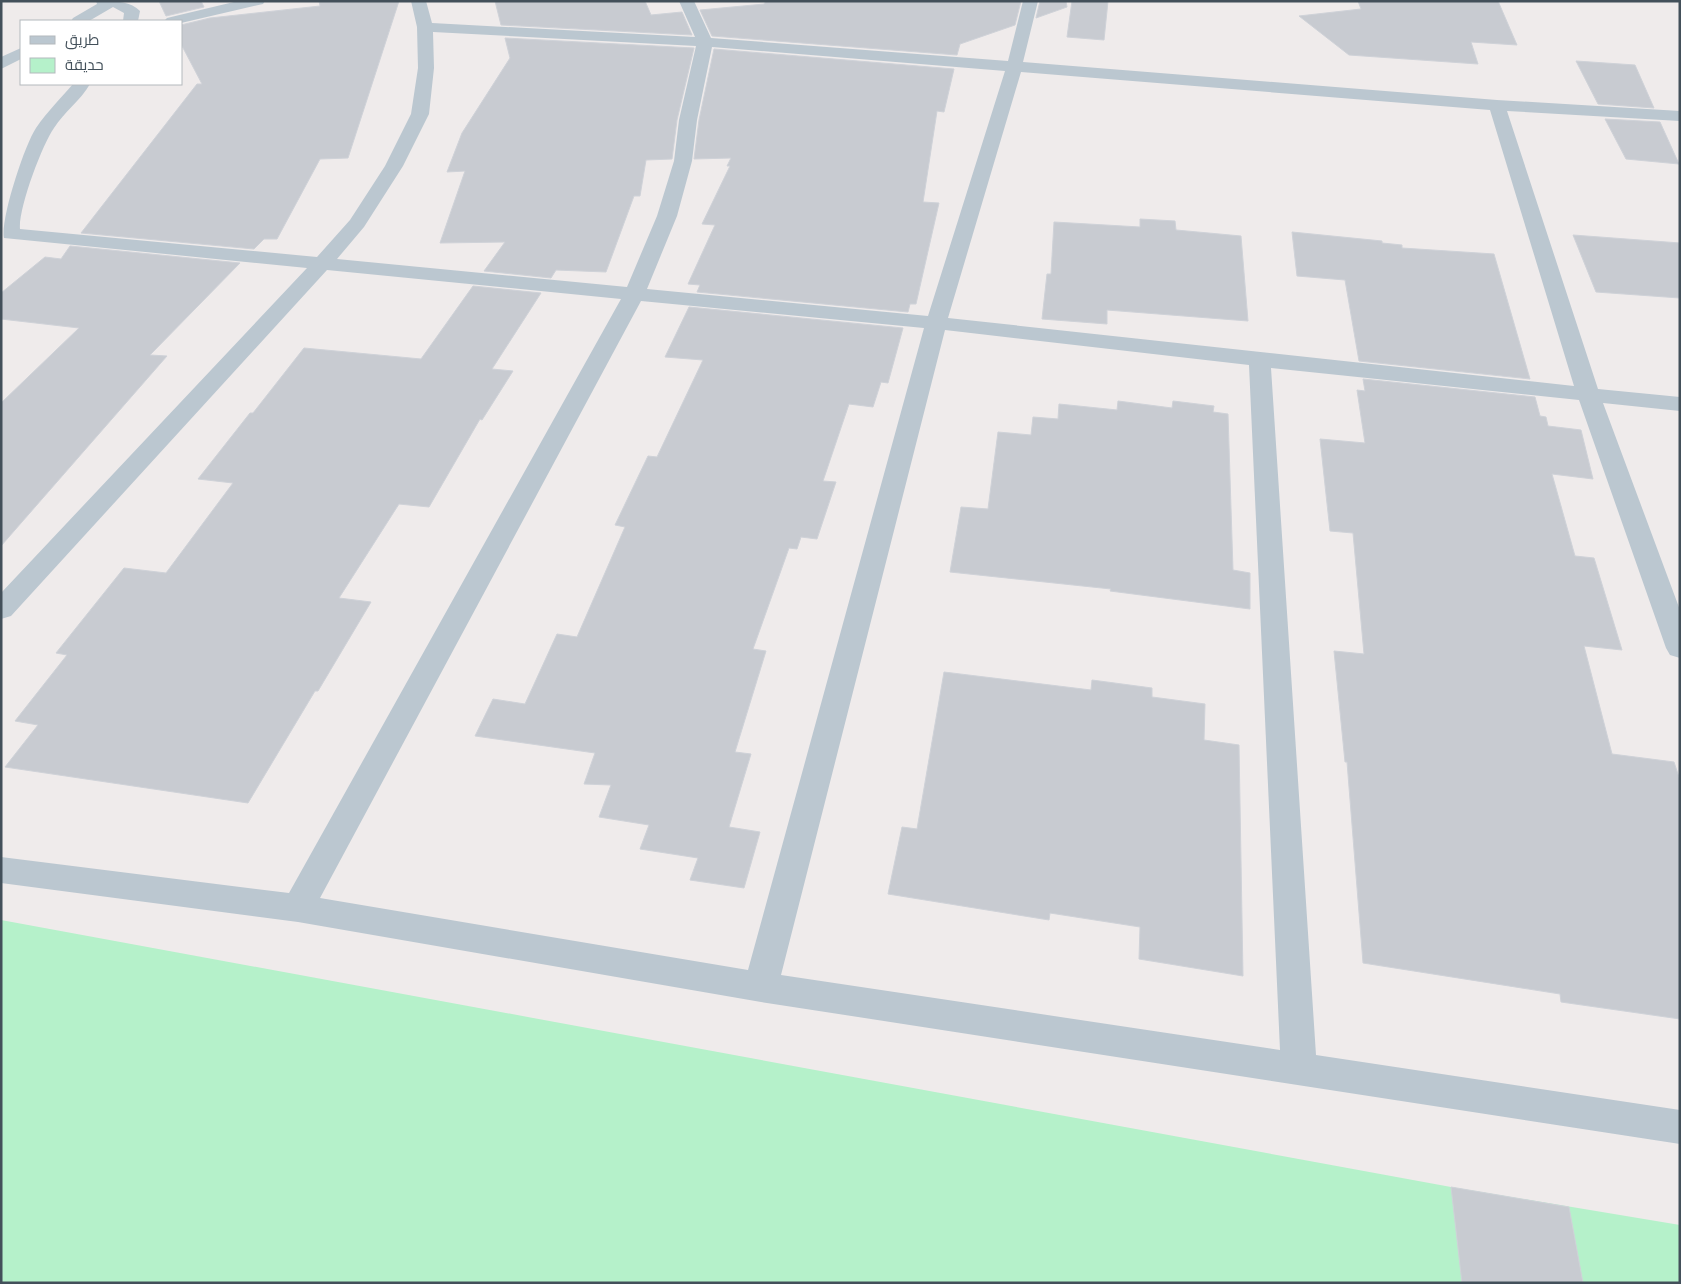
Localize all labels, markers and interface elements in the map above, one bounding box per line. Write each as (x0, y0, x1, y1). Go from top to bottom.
legend (20, 20, 182, 85)
text: طريق (65, 31, 99, 50)
text: حديقة (65, 56, 104, 74)

